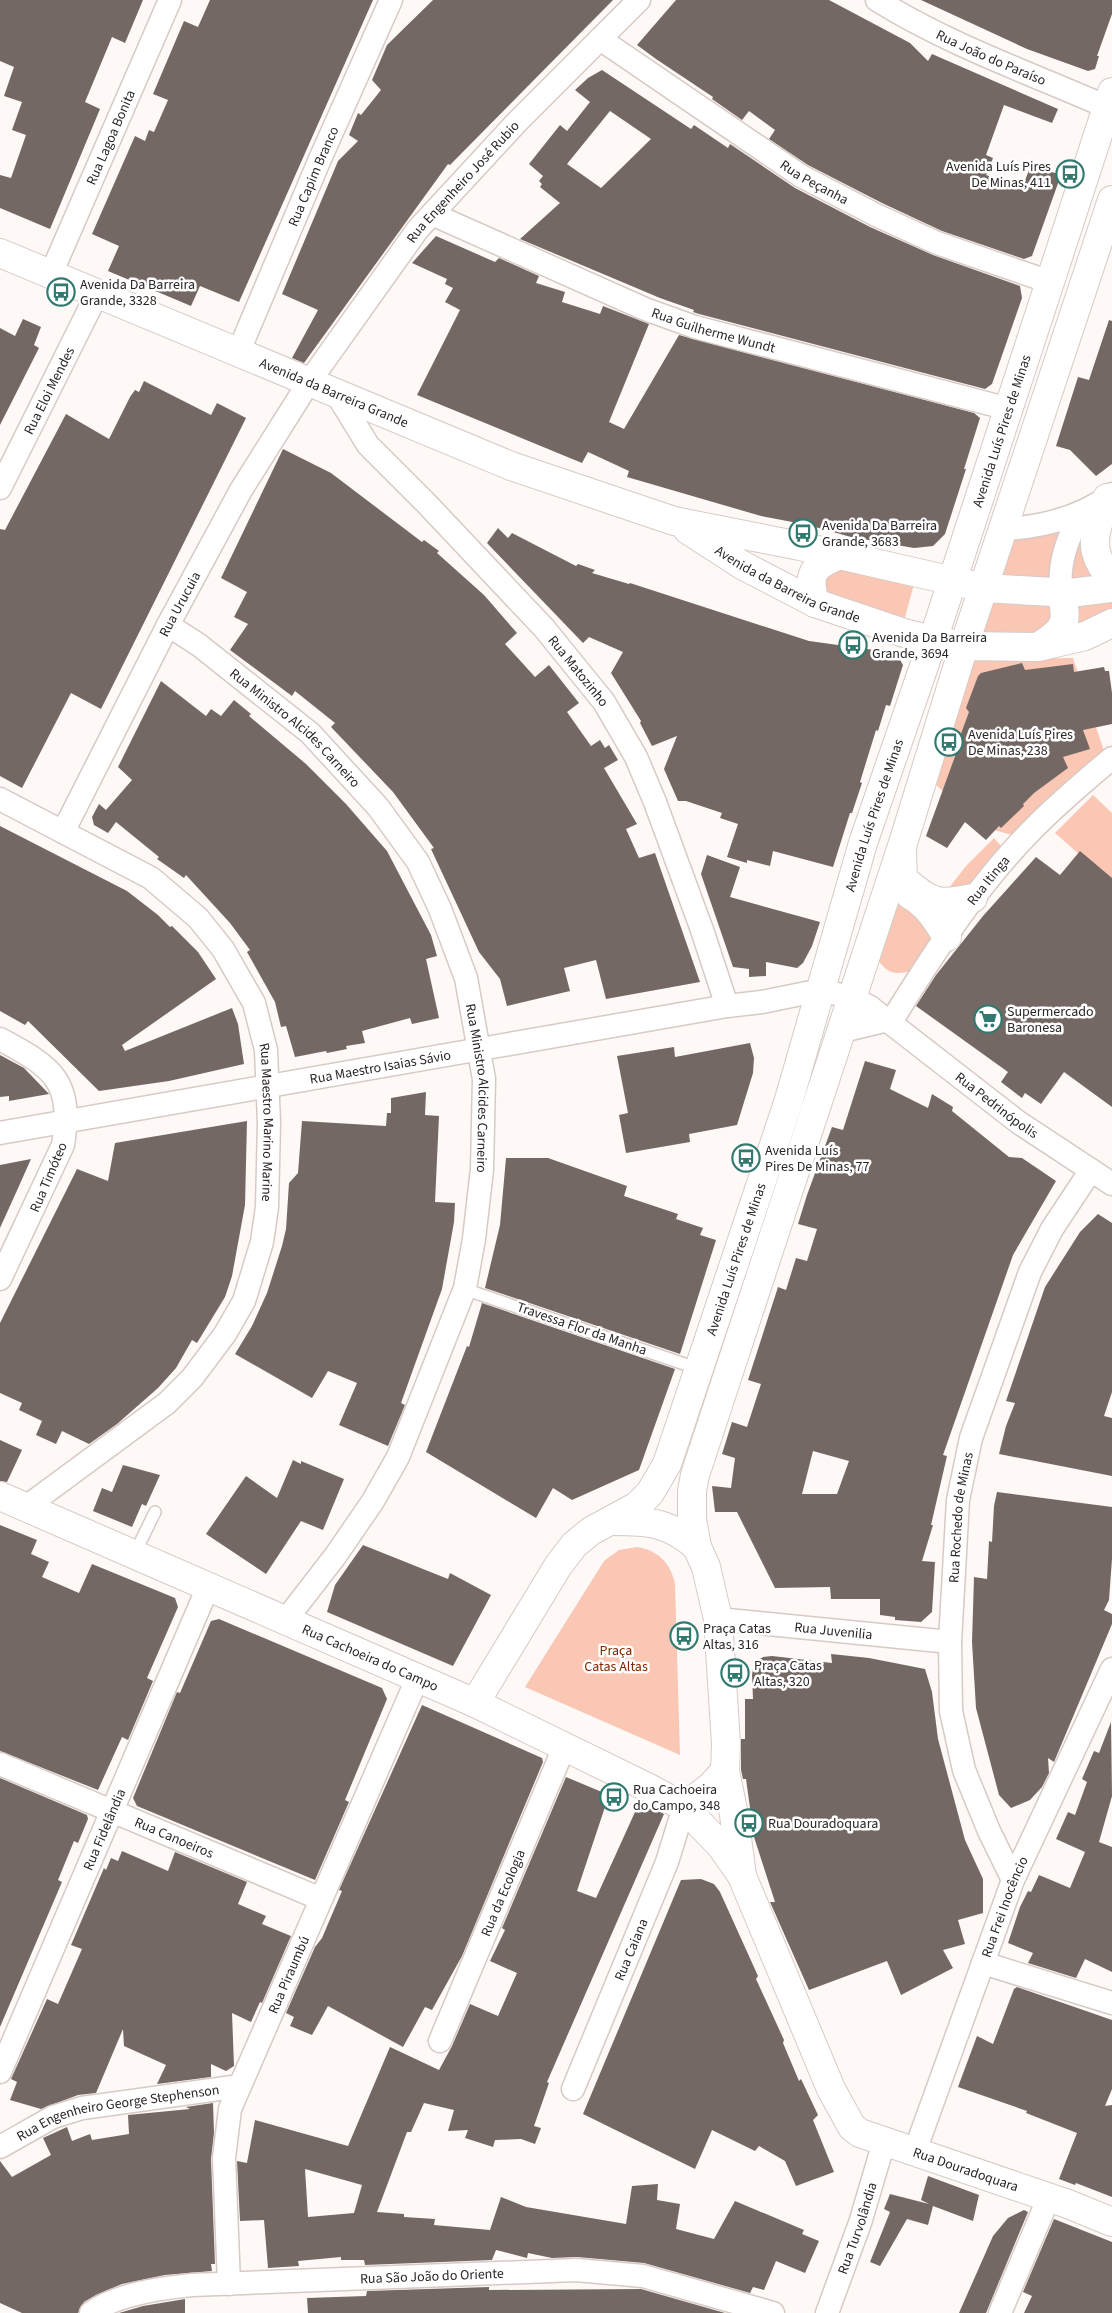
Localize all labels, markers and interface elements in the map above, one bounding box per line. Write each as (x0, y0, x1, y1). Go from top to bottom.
street label: Rua João do Paraíso (932, 25, 1049, 91)
street label: Rua Lagoa Bonita (82, 87, 141, 188)
street label: Rua Engenheiro José Rubio (402, 117, 524, 247)
street label: Rua Capim Branco (284, 123, 344, 230)
street label: Rua Peçanha (776, 156, 852, 210)
place label: Avenida Luís Pires De Minas, 411 (946, 157, 1051, 193)
bus stop icon: Avenida Luís Pires De Minas, 411 (1055, 159, 1085, 189)
place label: Avenida Da Barreira Grande, 3328 (80, 275, 195, 311)
bus stop icon: Avenida Da Barreira Grande, 3328 (46, 277, 76, 307)
street label: Rua Guilherme Wundt (648, 303, 778, 359)
street label: Rua Eloi Mendes (19, 344, 80, 438)
street label: Avenida Luís Pires de Minas (968, 352, 1037, 510)
street label: Avenida da Barreira Grande (256, 353, 411, 433)
place label: Avenida Da Barreira Grande, 3683 (822, 516, 937, 552)
bus stop icon: Avenida Da Barreira Grande, 3683 (788, 518, 818, 548)
street label: Avenida da Barreira Grande (711, 541, 863, 629)
street label: Rua Urucuia (155, 568, 206, 641)
place label: Avenida Da Barreira Grande, 3694 (872, 628, 987, 664)
bus stop icon: Avenida Da Barreira Grande, 3694 (838, 630, 868, 660)
street label: Rua Matozinho (543, 631, 613, 711)
street label: Rua Ministro Alcides Carneiro (225, 664, 364, 792)
place label: Avenida Luís Pires De Minas, 238 (968, 725, 1073, 761)
bus stop icon: Avenida Luís Pires De Minas, 238 (934, 727, 964, 757)
street label: Avenida Luís Pires de Minas (840, 736, 909, 894)
street label: Rua Itinga (963, 851, 1015, 910)
street label: Rua Ministro Alcides Carneiro (460, 1002, 493, 1174)
place label: Supermercado Baronesa (1007, 1002, 1094, 1038)
supermarket icon: Supermercado Baronesa (973, 1004, 1003, 1034)
street label: Rua Maestro Marino Marine (254, 1041, 278, 1202)
street label: Rua Maestro Isaias Sávio (308, 1045, 453, 1090)
street label: Rua Pedrinópolis (951, 1068, 1042, 1144)
street label: Rua Timóteo (25, 1139, 73, 1216)
place label: Avenida Luís Pires De Minas, 77 (765, 1141, 869, 1177)
bus stop icon: Avenida Luís Pires De Minas, 77 (731, 1143, 761, 1173)
street label: Avenida Luís Pires de Minas (702, 1180, 772, 1338)
street label: Travessa Flor da Manha (514, 1297, 649, 1361)
street label: Rua Rochedo de Minas (944, 1450, 979, 1584)
street label: Rua Juvenilia (793, 1618, 873, 1645)
place label: Praça Catas Altas, 316 (703, 1619, 771, 1655)
street label: Rua Cachoeira do Campo (298, 1620, 441, 1697)
bus stop icon: Praça Catas Altas, 316 (669, 1621, 699, 1651)
park label: Praça Catas Altas (584, 1641, 648, 1677)
place label: Praça Catas Altas, 320 (754, 1656, 822, 1692)
bus stop icon: Praça Catas Altas, 320 (720, 1658, 750, 1688)
place label: Rua Cachoeira do Campo, 348 (633, 1780, 720, 1816)
bus stop icon: Rua Cachoeira do Campo, 348 (599, 1782, 629, 1812)
street label: Rua Fidelândia (79, 1786, 131, 1874)
bus stop icon: Rua Douradoquara (734, 1808, 764, 1838)
street label: Rua Canoeiros (131, 1813, 217, 1864)
place label: Rua Douradoquara (768, 1814, 878, 1834)
street label: Rua da Ecologia (476, 1846, 531, 1940)
street label: Rua Frei Inocêncio (977, 1853, 1034, 1961)
street label: Rua Caiana (610, 1916, 654, 1984)
street label: Rua Piraumbú (264, 1933, 315, 2017)
street label: Rua Engenheiro George Stephenson (13, 2080, 221, 2147)
street label: Rua Douradoquara (910, 2143, 1021, 2197)
street label: Rua Turvolândia (833, 2180, 883, 2277)
street label: Rua São João do Oriente (360, 2264, 504, 2289)

